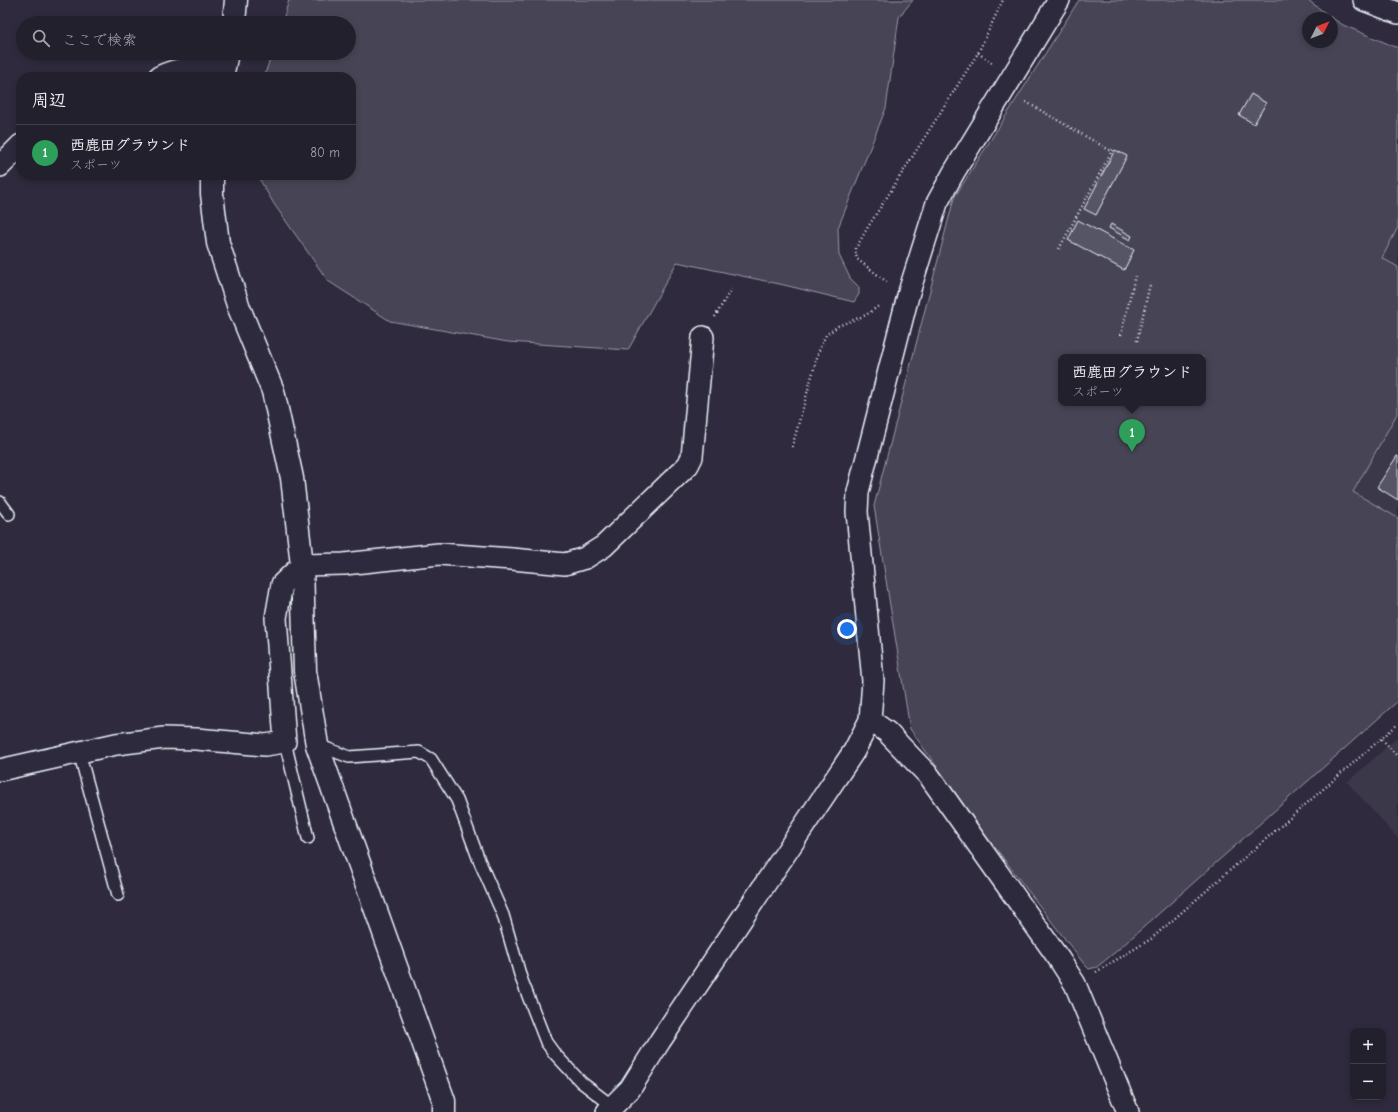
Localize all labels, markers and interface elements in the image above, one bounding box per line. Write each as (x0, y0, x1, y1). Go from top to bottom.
north arrow (1302, 12, 1338, 48)
search box (16, 16, 356, 60)
icon: search (30, 27, 52, 49)
text: ここで検索 (62, 31, 137, 49)
text: 周辺 (32, 91, 66, 110)
text: 西鹿田グラウンド (70, 136, 190, 154)
text: 1 (42, 145, 48, 160)
text: 80 m (310, 145, 340, 160)
text: スポーツ (70, 157, 122, 172)
popup (1058, 354, 1206, 406)
text: 西鹿田グラウンド (1072, 363, 1192, 381)
text: スポーツ (1072, 384, 1124, 399)
pin: 1 (1119, 419, 1145, 452)
your location (837, 619, 857, 639)
map controls (1350, 1028, 1386, 1100)
button: + (1350, 1028, 1386, 1064)
button: − (1350, 1064, 1386, 1100)

